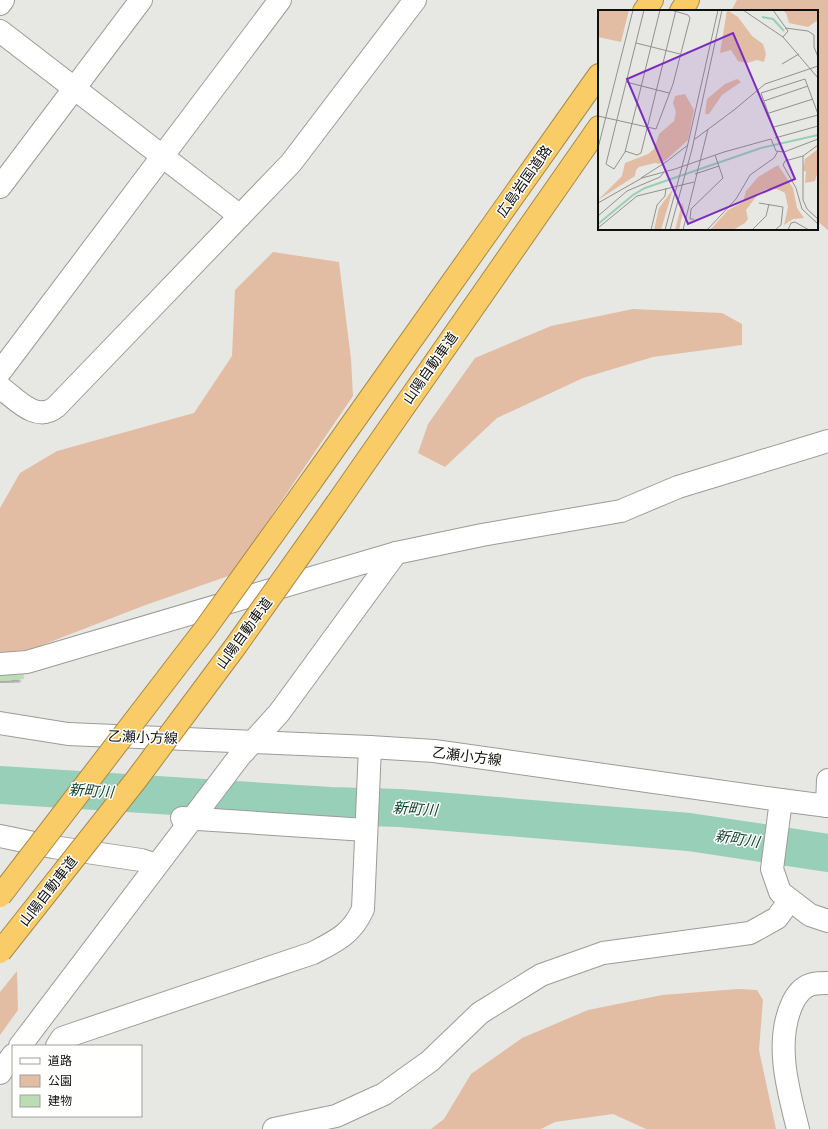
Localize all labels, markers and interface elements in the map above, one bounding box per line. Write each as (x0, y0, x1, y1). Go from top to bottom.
inset map (598, 10, 818, 230)
street label: 広島岩国道路 (492, 141, 555, 221)
street label: 山陽自動車道 (398, 328, 461, 408)
street label: 山陽自動車道 (211, 593, 276, 672)
street label: 乙瀬小方線 (108, 726, 178, 747)
street label: 乙瀬小方線 (431, 742, 503, 769)
water label: 新町川 (68, 778, 116, 803)
water label: 新町川 (392, 796, 440, 821)
water label: 新町川 (713, 825, 763, 853)
street label: 山陽自動車道 (14, 852, 81, 930)
legend (12, 1045, 142, 1117)
text: 道路 (48, 1052, 72, 1069)
text: 公園 (48, 1072, 72, 1089)
text: 建物 (48, 1092, 72, 1109)

